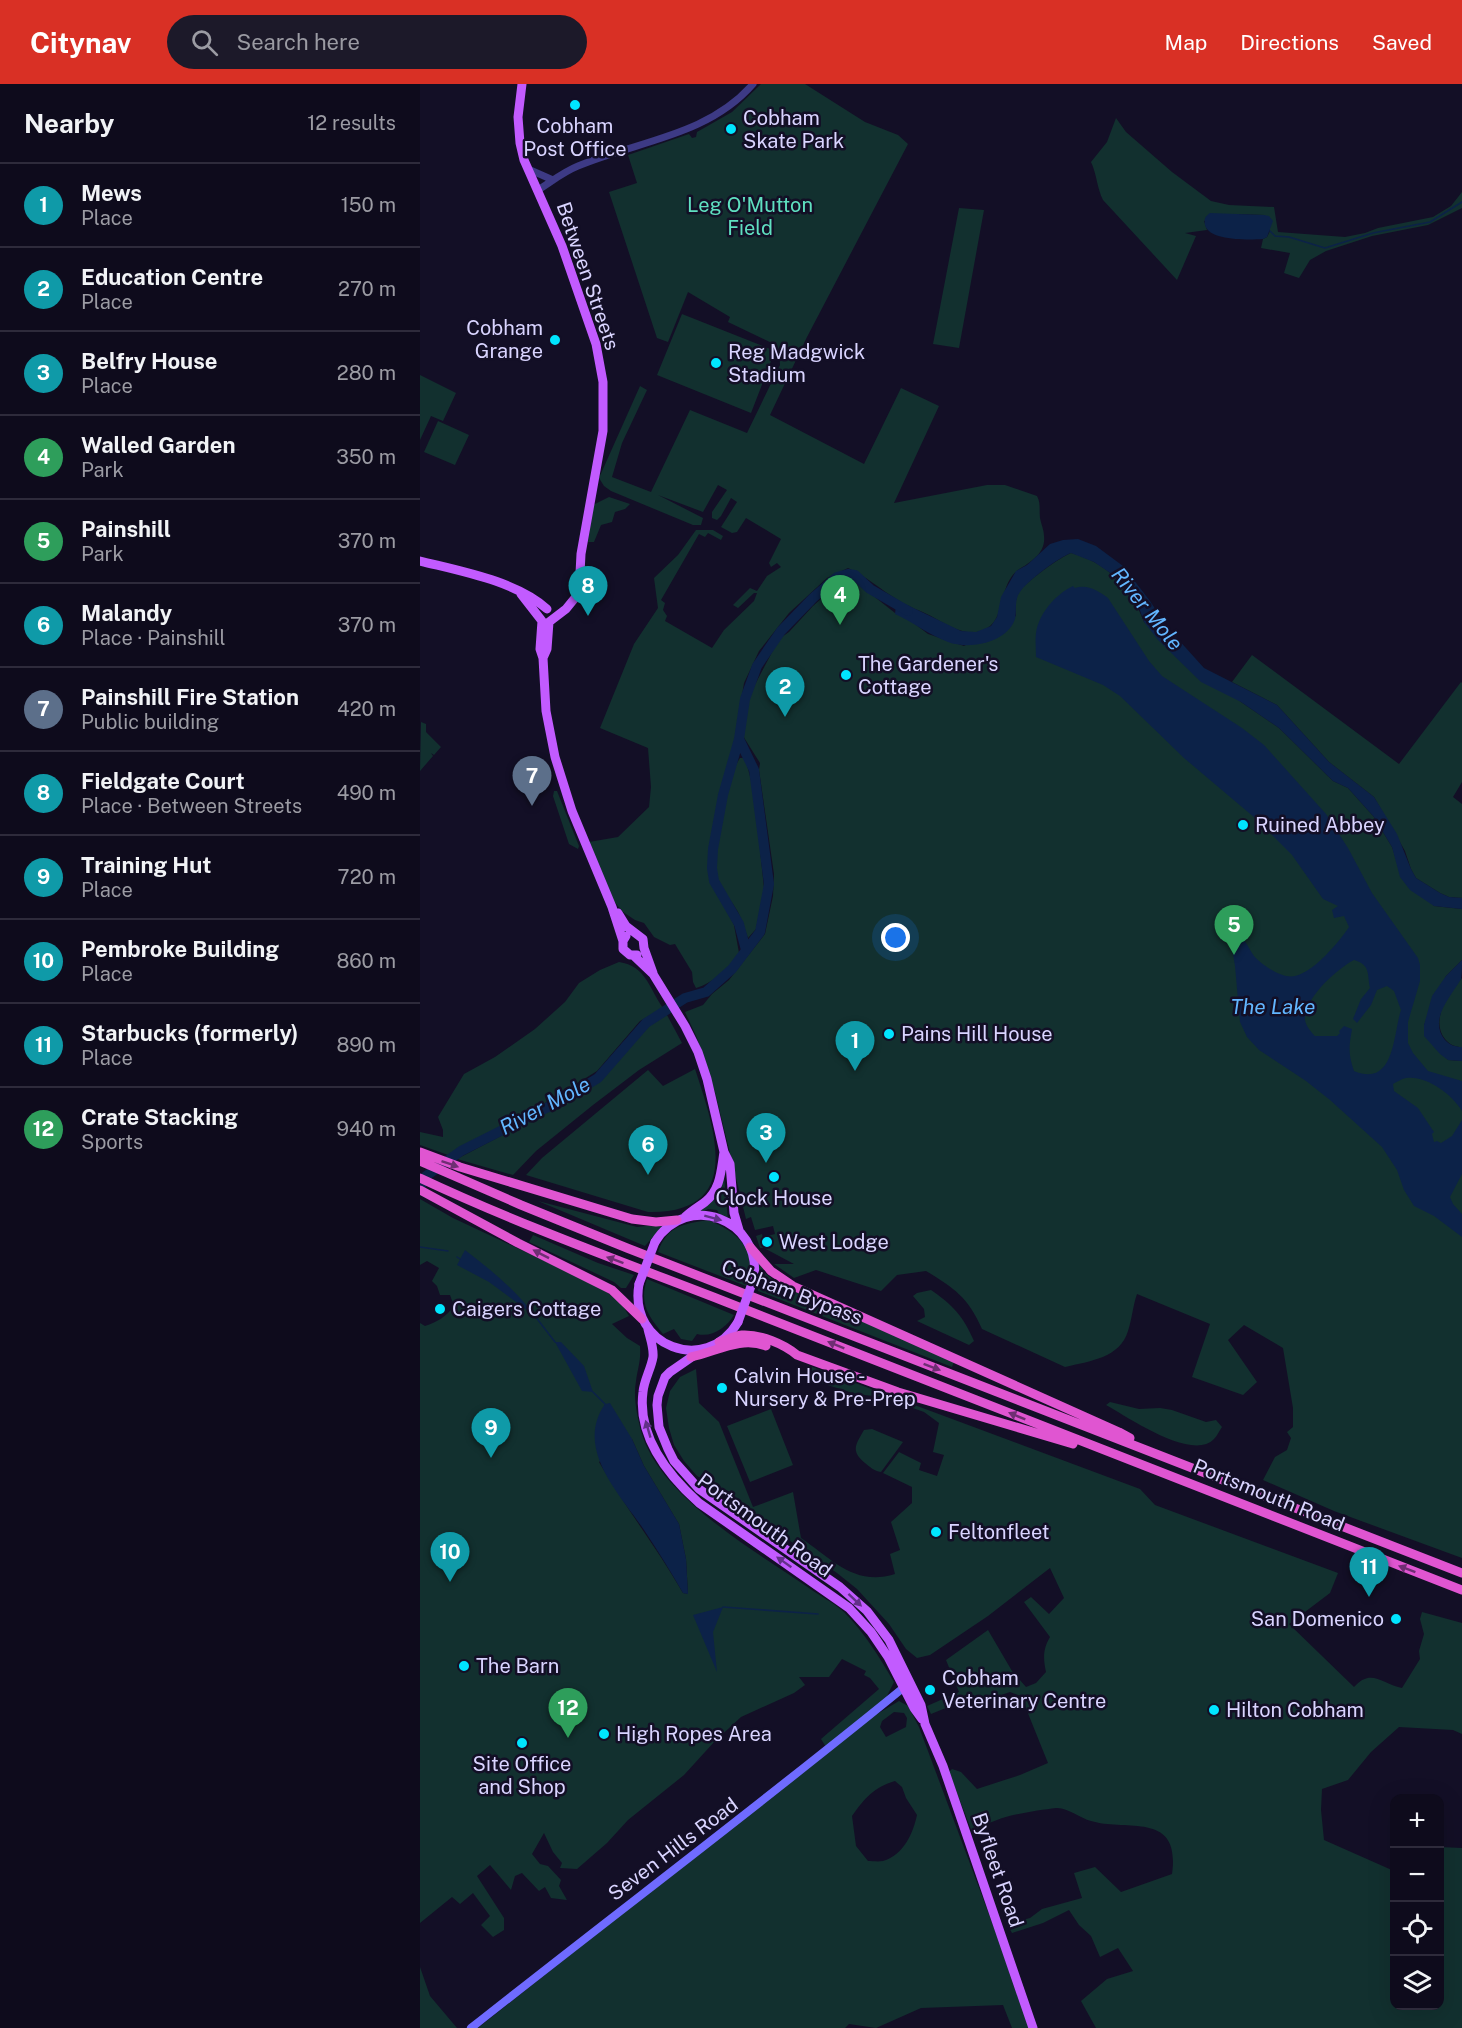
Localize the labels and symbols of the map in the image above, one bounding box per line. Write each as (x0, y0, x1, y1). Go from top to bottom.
marker: Cobham Post Office (568, 98, 582, 112)
place label: Cobham Skate Park (743, 106, 844, 153)
place label: Cobham Post Office (523, 114, 627, 161)
marker: Cobham Skate Park (724, 122, 738, 136)
park label: Leg O'Mutton Field (687, 193, 813, 240)
street label: Between Streets (551, 199, 625, 353)
place label: Cobham Grange (466, 316, 543, 363)
marker: Cobham Grange (548, 333, 562, 347)
place label: Reg Madgwick Stadium (728, 340, 865, 387)
marker: Reg Madgwick Stadium (709, 356, 723, 370)
water label: River Mole (1106, 562, 1188, 655)
pin: 8 (568, 566, 608, 616)
pin: 4 (820, 576, 860, 625)
place label: The Gardener's Cottage (858, 652, 998, 699)
pin: 2 (766, 668, 805, 717)
marker: The Gardener's Cottage (839, 668, 853, 682)
pin: 7 (512, 756, 552, 806)
place label: Ruined Abbey (1255, 813, 1385, 837)
marker: Ruined Abbey (1236, 818, 1250, 832)
pin: 5 (1214, 906, 1254, 955)
your location (881, 923, 910, 952)
water label: The Lake (1231, 994, 1315, 1019)
pin: 1 (836, 1022, 874, 1071)
place label: Pains Hill House (901, 1022, 1053, 1046)
marker: Pains Hill House (882, 1027, 896, 1041)
water label: River Mole (495, 1071, 595, 1140)
pin: 3 (746, 1114, 786, 1163)
pin: 6 (628, 1126, 668, 1175)
one-way arrow (441, 1159, 459, 1169)
marker: Clock House (767, 1170, 781, 1184)
place label: Clock House (716, 1186, 832, 1210)
one-way arrow (704, 1214, 722, 1223)
place label: West Lodge (779, 1230, 889, 1254)
marker: West Lodge (760, 1235, 774, 1249)
one-way arrow (532, 1249, 549, 1259)
street label: Cobham Bypass (718, 1254, 866, 1330)
one-way arrow (605, 1255, 623, 1265)
place label: Caigers Cottage (452, 1297, 601, 1321)
marker: Caigers Cottage (433, 1302, 447, 1316)
one-way arrow (827, 1340, 845, 1349)
one-way arrow (923, 1362, 941, 1372)
place label: Calvin House - Nursery & Pre-Prep (734, 1364, 916, 1411)
marker: Calvin House - Nursery & Pre-Prep (715, 1381, 729, 1395)
pin: 9 (472, 1408, 510, 1458)
one-way arrow (1008, 1411, 1026, 1420)
one-way arrow (643, 1420, 652, 1438)
street label: Portsmouth Road (1190, 1454, 1348, 1536)
street label: Portsmouth Road (693, 1468, 837, 1582)
place label: Feltonfleet (948, 1520, 1050, 1544)
marker: Feltonfleet (929, 1525, 943, 1539)
pin: 10 (430, 1532, 470, 1582)
pin: 11 (1350, 1548, 1388, 1597)
one-way arrow (776, 1556, 792, 1568)
one-way arrow (1398, 1564, 1416, 1573)
one-way arrow (847, 1593, 862, 1607)
place label: San Domenico (1251, 1607, 1384, 1631)
marker: San Domenico (1389, 1612, 1403, 1626)
place label: The Barn (476, 1654, 559, 1678)
marker: The Barn (457, 1659, 471, 1673)
place label: Cobham Veterinary Centre (942, 1666, 1106, 1713)
marker: Cobham Veterinary Centre (923, 1683, 937, 1697)
pin: 12 (548, 1688, 588, 1738)
place label: Hilton Cobham (1226, 1698, 1364, 1722)
marker: Hilton Cobham (1207, 1703, 1221, 1717)
place label: High Ropes Area (616, 1722, 772, 1746)
marker: High Ropes Area (597, 1727, 611, 1741)
marker: Site Office and Shop (515, 1736, 529, 1750)
place label: Site Office and Shop (473, 1752, 571, 1799)
street label: Seven Hills Road (603, 1792, 743, 1906)
street label: Byfleet Road (967, 1809, 1029, 1931)

